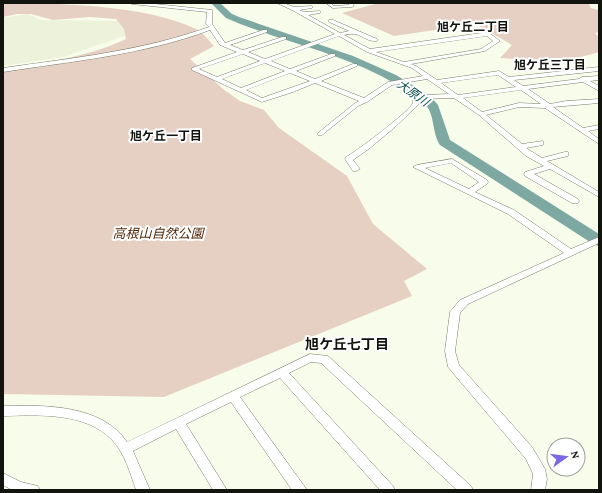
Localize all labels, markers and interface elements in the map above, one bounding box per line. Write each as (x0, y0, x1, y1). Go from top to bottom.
district label: 旭ケ丘二丁目 (437, 20, 509, 34)
district label: 旭ケ丘三丁目 (514, 58, 586, 72)
water label: 大原川 (394, 77, 433, 110)
district label: 旭ケ丘一丁目 (130, 129, 202, 143)
park label: 高根山自然公園 (112, 226, 205, 241)
district label: 旭ケ丘七丁目 (305, 336, 389, 352)
north arrow (546, 437, 586, 477)
text: N (569, 449, 583, 460)

